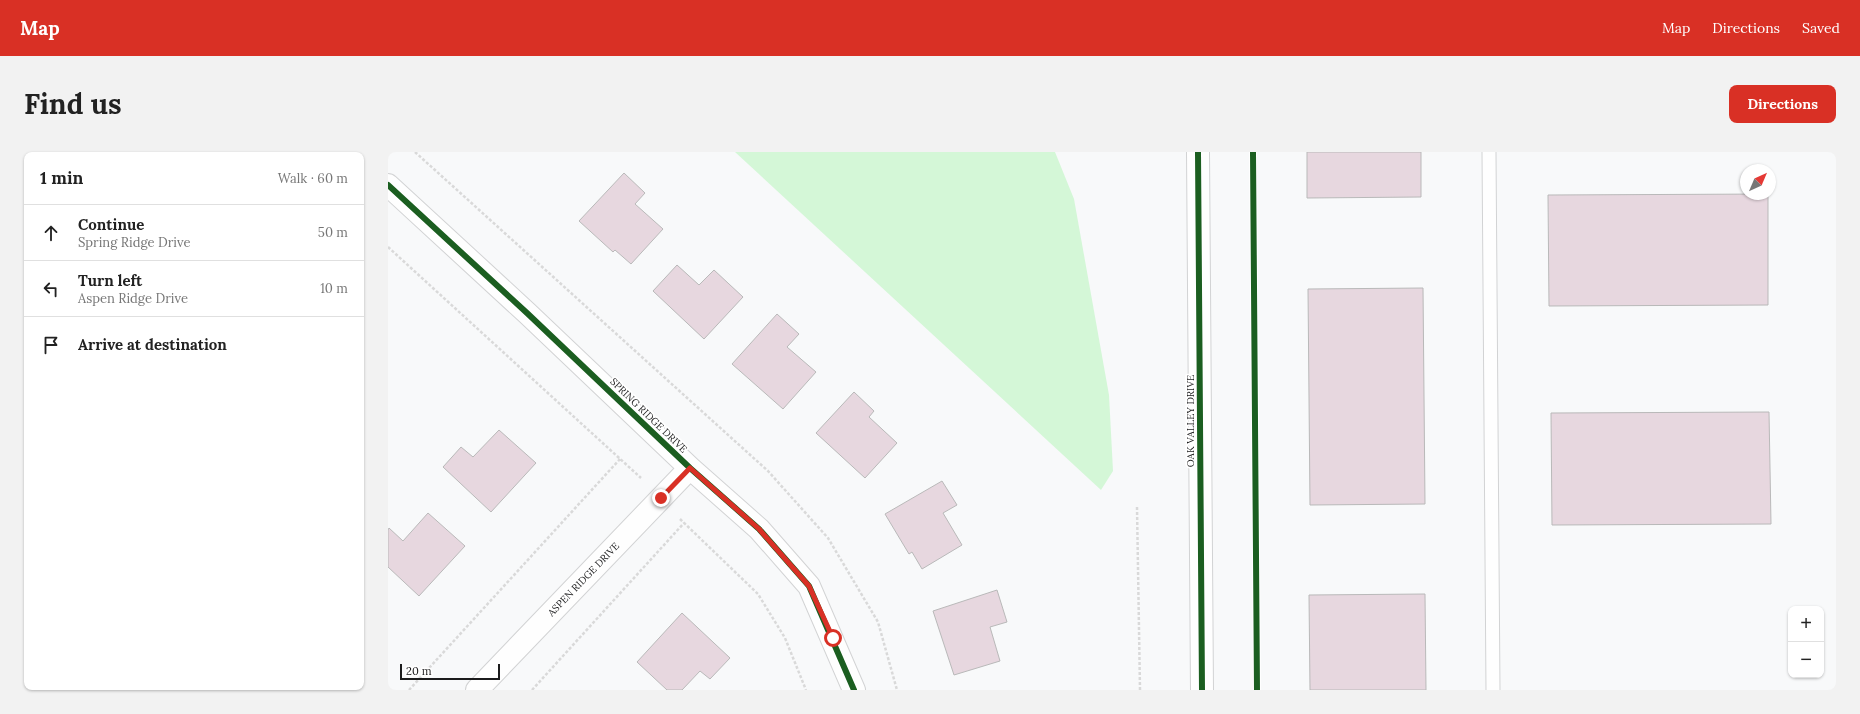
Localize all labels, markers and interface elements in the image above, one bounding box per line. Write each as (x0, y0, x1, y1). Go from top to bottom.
text: Map (20, 16, 60, 40)
text: Map (1662, 19, 1690, 37)
text: Directions (1712, 19, 1780, 37)
text: Saved (1802, 19, 1840, 37)
button: Directions (1729, 85, 1836, 123)
text: Find us (24, 86, 122, 122)
north arrow (1740, 164, 1776, 200)
text: 1 min (40, 167, 83, 189)
text: Walk · 60 m (278, 170, 348, 187)
text: Continue (78, 215, 144, 234)
icon: ahead (40, 222, 62, 244)
text: 50 m (318, 224, 348, 241)
text: Spring Ridge Drive (78, 234, 191, 251)
text: Turn left (78, 271, 142, 290)
icon: left (40, 278, 62, 300)
text: 10 m (320, 280, 348, 297)
text: Aspen Ridge Drive (78, 290, 188, 307)
icon: arrive (40, 334, 62, 356)
text: Arrive at destination (78, 335, 227, 354)
street label: SPRING RIDGE DRIVE (607, 375, 690, 456)
street label: OAK VALLEY DRIVE (1184, 375, 1197, 467)
route end (652, 489, 670, 507)
street label: ASPEN RIDGE DRIVE (544, 540, 622, 620)
map controls (1788, 606, 1824, 678)
button: + (1788, 606, 1824, 642)
route start (824, 629, 842, 647)
button: − (1788, 642, 1824, 678)
scale bar (400, 662, 500, 681)
text: 20 m (406, 664, 431, 678)

